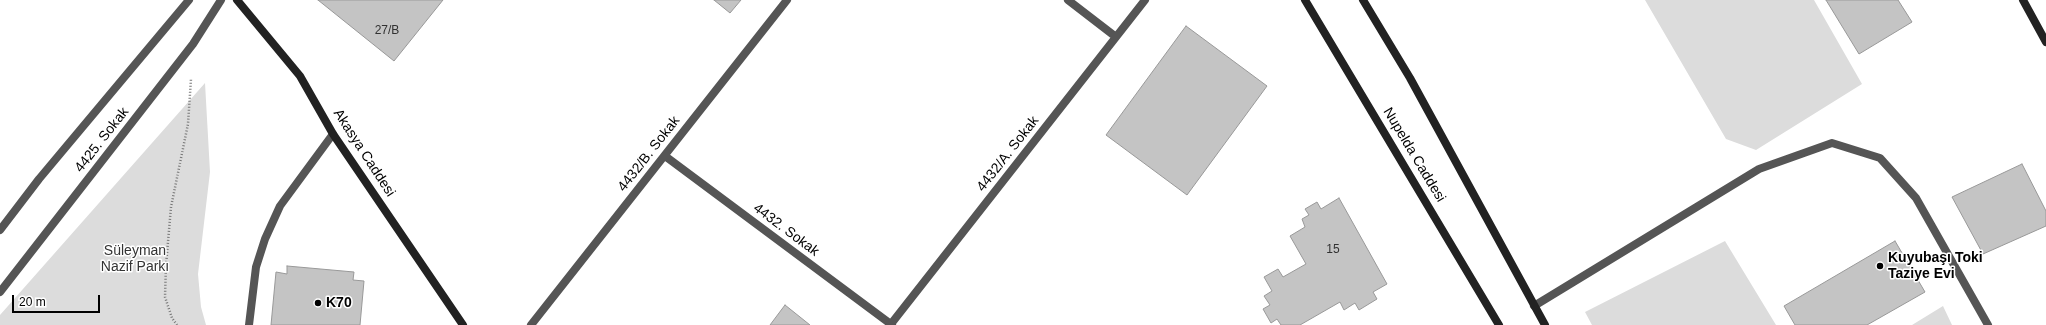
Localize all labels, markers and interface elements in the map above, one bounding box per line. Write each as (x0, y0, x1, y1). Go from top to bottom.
house number: 27/B (375, 24, 399, 38)
street label: 4425. Sokak (71, 104, 133, 176)
street label: Nupelda Caddesi (1379, 105, 1449, 205)
street label: Akasya Caddesi (329, 106, 399, 200)
street label: 4432/B. Sokak (614, 113, 684, 195)
street label: 4432/A. Sokak (973, 113, 1043, 195)
street label: 4432. Sokak (750, 200, 822, 260)
park label: Süleyman Nazif Parkı (101, 243, 169, 276)
house number: 15 (1326, 243, 1340, 257)
place label: Kuyubaşı Toki Taziye Evi (1888, 250, 1983, 282)
marker: Kuyubaşı Toki Taziye Evi (1875, 261, 1885, 271)
scale bar (14, 287, 102, 313)
text: 20 m (19, 295, 46, 309)
place label: K70 (326, 295, 352, 311)
marker: K70 (313, 298, 323, 308)

